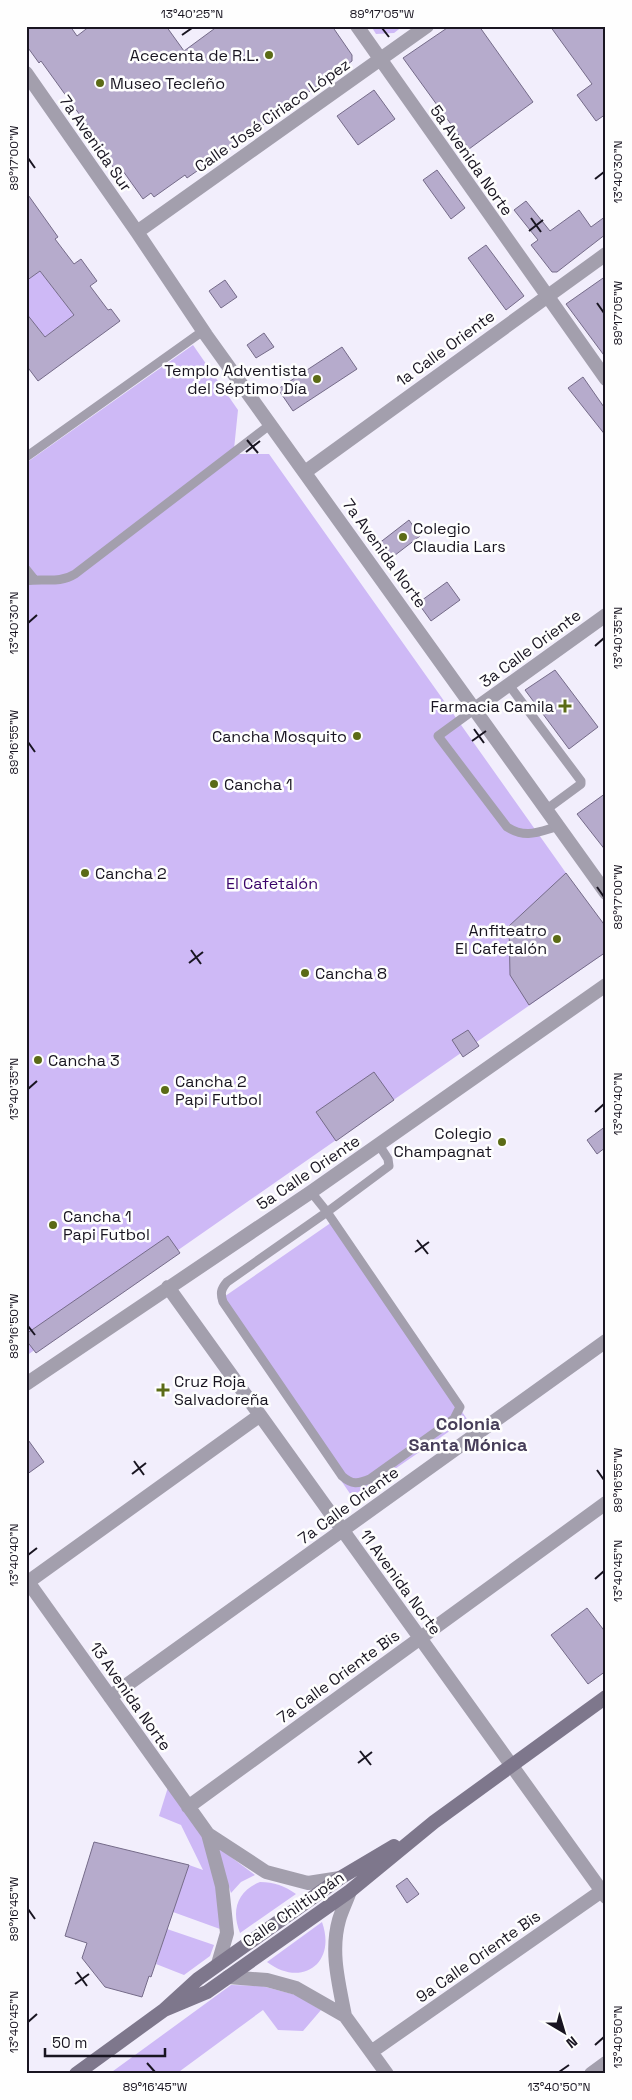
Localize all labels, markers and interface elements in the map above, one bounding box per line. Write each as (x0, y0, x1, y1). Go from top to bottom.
text: 13°40'25"N (161, 6, 223, 22)
text: 89°17'05"W (350, 6, 415, 22)
place label: Acecenta de R.L. (130, 45, 259, 66)
marker: Acecenta de R.L. (263, 49, 275, 61)
street label: Calle José Ciriaco López (191, 54, 354, 177)
place label: Museo Tecleño (110, 73, 225, 94)
marker: Museo Tecleño (94, 77, 106, 89)
street label: 7a Avenida Sur (55, 91, 137, 195)
street label: 5a Avenida Norte (426, 101, 518, 220)
text: 89°17'00"W (6, 125, 22, 191)
text: 13°40'30"N (610, 140, 626, 204)
text: 89°17'05"W (610, 280, 626, 345)
street label: 1a Calle Oriente (392, 305, 499, 391)
place label: Templo Adventista del Séptimo Día (164, 360, 307, 399)
marker: Templo Adventista del Séptimo Día (311, 373, 323, 385)
street label: 7a Avenida Norte (338, 494, 431, 612)
place label: Colegio Claudia Lars (413, 518, 506, 557)
marker: Colegio Claudia Lars (397, 531, 409, 543)
text: 13°40'30"N (6, 591, 22, 655)
street label: 3a Calle Oriente (476, 605, 585, 692)
text: 13°40'35"N (610, 607, 626, 669)
place label: Farmacia Camila (430, 696, 554, 717)
marker: Farmacia Camila (558, 699, 572, 713)
text: 89°16'55"W (6, 709, 22, 774)
place label: Cancha Mosquito (212, 726, 347, 747)
marker: Cancha Mosquito (351, 730, 363, 742)
place label: Cancha 1 (224, 774, 293, 795)
marker: Cancha 1 (208, 778, 220, 790)
place label: Cancha 2 (95, 863, 167, 884)
text: 89°17'00"W (610, 864, 626, 930)
marker: Cancha 2 (79, 867, 91, 879)
park label: El Cafetalón (226, 873, 318, 894)
place label: Anfiteatro El Cafetalón (455, 920, 547, 959)
marker: Anfiteatro El Cafetalón (551, 933, 563, 945)
place label: Cancha 8 (315, 963, 387, 984)
marker: Cancha 8 (299, 967, 311, 979)
place label: Cancha 3 (48, 1050, 120, 1071)
marker: Cancha 3 (32, 1054, 44, 1066)
text: 13°40'35"N (6, 1058, 22, 1120)
place label: Cancha 2 Papi Futbol (175, 1071, 262, 1110)
text: 13°40'40"N (610, 1073, 626, 1135)
marker: Cancha 2 Papi Futbol (159, 1084, 171, 1096)
place label: Colegio Champagnat (394, 1123, 492, 1162)
street label: 5a Calle Oriente (253, 1130, 364, 1215)
marker: Colegio Champagnat (496, 1136, 508, 1148)
place label: Cancha 1 Papi Futbol (63, 1206, 150, 1245)
marker: Cancha 1 Papi Futbol (47, 1219, 59, 1231)
text: 89°16'50"W (6, 1293, 22, 1359)
place label: Cruz Roja Salvadoreña (174, 1371, 269, 1410)
marker: Cruz Roja Salvadoreña (156, 1383, 170, 1397)
district label: Colonia Santa Mónica (408, 1412, 528, 1456)
text: 89°16'55"W (610, 1447, 626, 1512)
street label: 7a Calle Oriente (294, 1462, 403, 1549)
text: 13°40'40"N (6, 1524, 22, 1586)
street label: 11 Avenida Norte (355, 1525, 446, 1639)
text: 13°40'45"N (610, 1540, 626, 1602)
street label: 7a Calle Oriente Bis (273, 1625, 404, 1728)
street label: 13 Avenida Norte (85, 1638, 176, 1755)
street label: Calle Chiltiupán (238, 1867, 348, 1952)
text: 89°16'45"W (6, 1876, 22, 1941)
street label: 9a Calle Oriente Bis (412, 1906, 545, 2007)
text: 13°40'45"N (6, 1991, 22, 2053)
text: 13°40'50"N (610, 2006, 626, 2069)
north arrow (540, 2008, 590, 2058)
scale bar (45, 2025, 165, 2057)
text: N (563, 2032, 581, 2052)
text: 50 m (52, 2033, 87, 2052)
text: 89°16'45"W (123, 2079, 188, 2095)
text: 13°40'50"N (528, 2079, 591, 2095)

